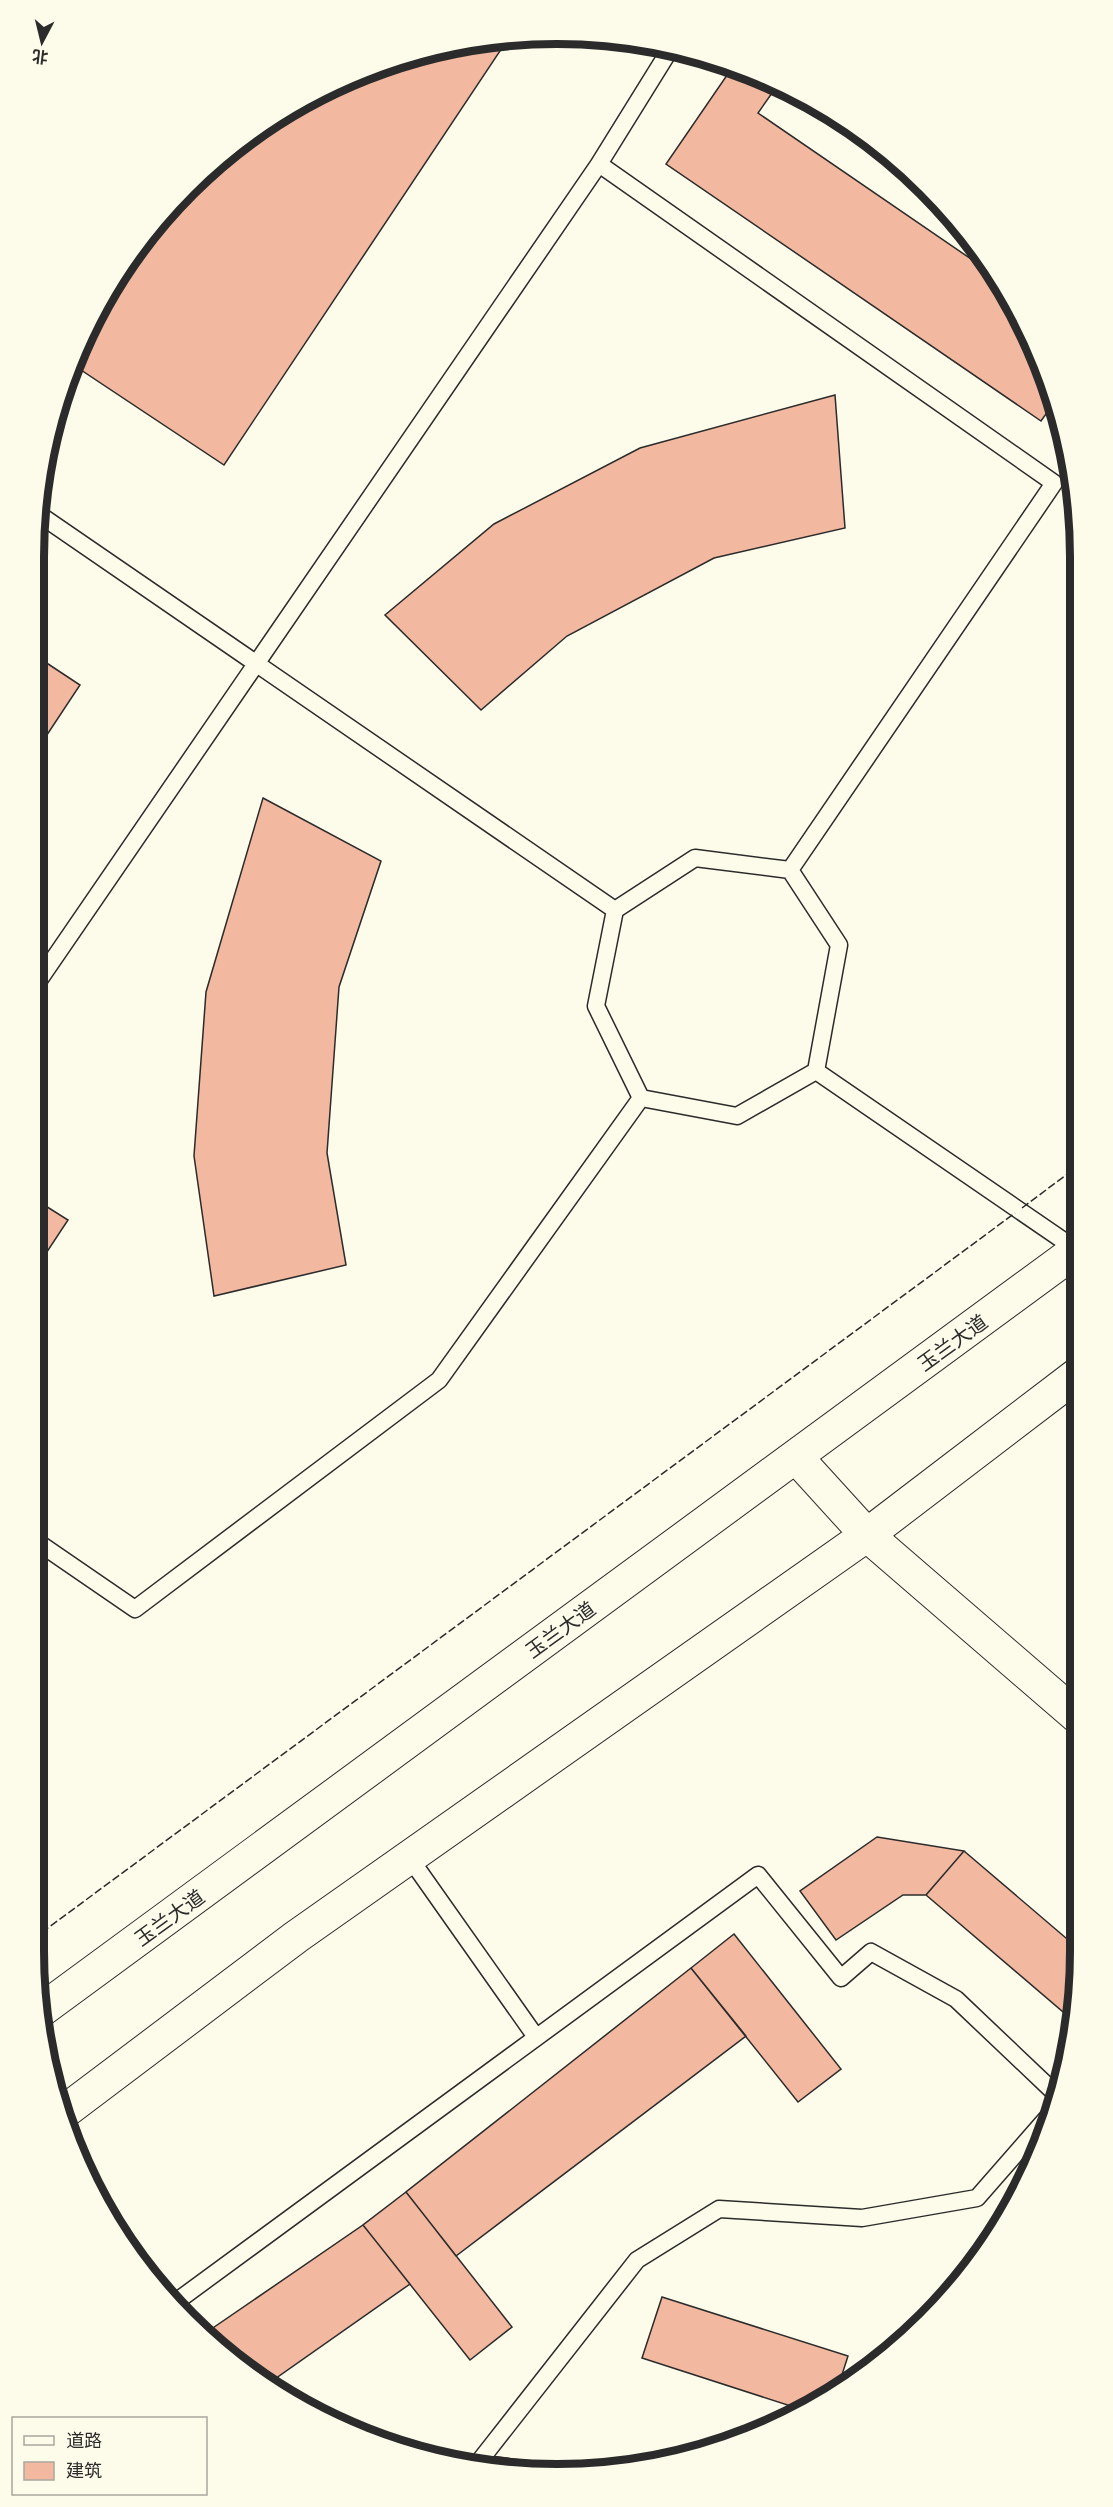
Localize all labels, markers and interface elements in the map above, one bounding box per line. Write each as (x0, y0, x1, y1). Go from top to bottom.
north arrow (12, 12, 72, 72)
text: 北 (31, 47, 49, 68)
street label: 玉兰大道 (913, 1309, 991, 1375)
street label: 玉兰大道 (521, 1596, 599, 1662)
street label: 玉兰大道 (130, 1884, 208, 1950)
legend (12, 2417, 207, 2495)
text: 道路 (66, 2429, 102, 2451)
text: 建筑 (66, 2459, 102, 2481)

